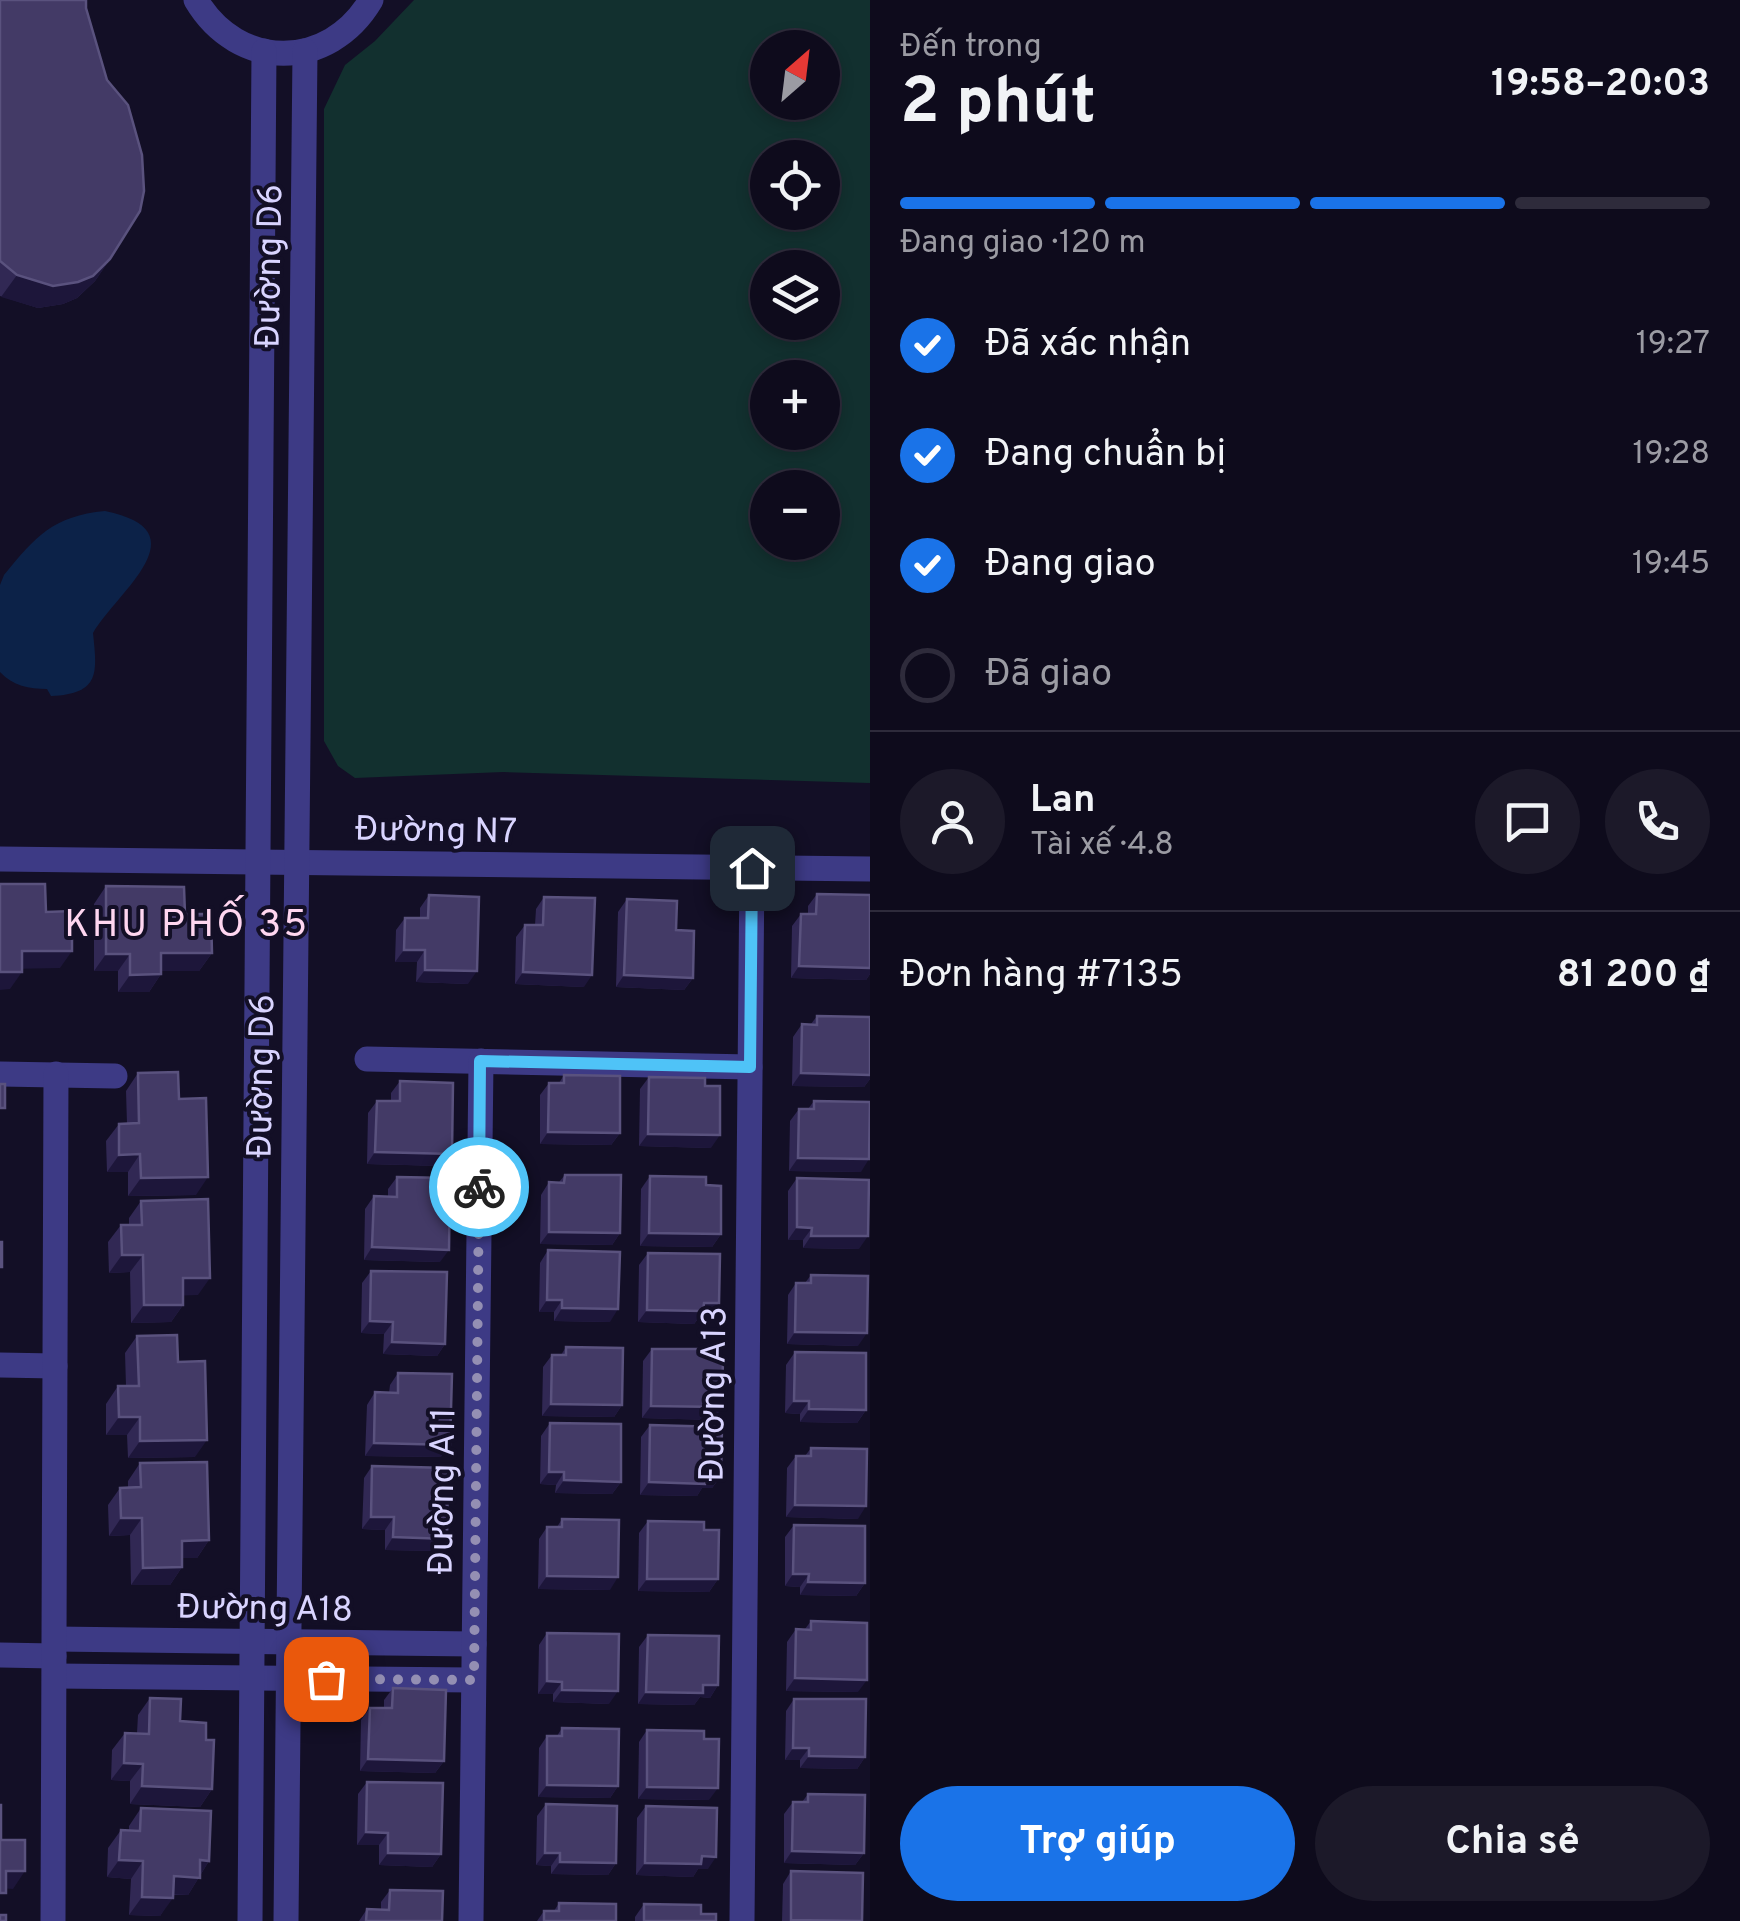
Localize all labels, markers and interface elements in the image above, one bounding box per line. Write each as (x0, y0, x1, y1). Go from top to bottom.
text: Đến trong (900, 28, 1042, 68)
north arrow (750, 30, 840, 120)
map controls (750, 30, 840, 560)
text: 19:58–20:03 (1491, 61, 1710, 110)
text: 2 phút (900, 64, 1096, 146)
button: locate (750, 140, 840, 230)
street label: Đường D6 (248, 184, 294, 349)
text: Đang giao · 120 m (900, 224, 1146, 264)
button: layers (750, 250, 840, 340)
icon: check (900, 318, 955, 373)
text: Đã xác nhận (985, 321, 1191, 370)
text: 19:27 (1636, 325, 1710, 365)
button: + (750, 360, 840, 450)
icon: check (900, 428, 955, 483)
text: Đang chuẩn bị (985, 431, 1226, 480)
text: 19:28 (1633, 435, 1710, 475)
button: − (750, 470, 840, 560)
icon: check (900, 538, 955, 593)
text: Đang giao (985, 541, 1156, 590)
text: 19:45 (1632, 545, 1710, 585)
text: Đã giao (985, 651, 1112, 700)
button: person (900, 769, 1005, 874)
button: chat (1475, 769, 1580, 874)
button: phone (1605, 769, 1710, 874)
text: Lan (1030, 777, 1095, 826)
street label: Đường N7 (354, 809, 518, 855)
pin (710, 826, 795, 911)
text: Tài xế · 4.8 (1030, 826, 1174, 866)
icon: home (725, 841, 780, 896)
district label: KHU PHỐ 35 (64, 895, 310, 951)
text: Đơn hàng #7135 (900, 952, 1183, 1001)
text: 81 200 ₫ (1557, 952, 1710, 1001)
street label: Đường D6 (240, 994, 286, 1159)
courier (429, 1137, 529, 1237)
icon: bike (452, 1160, 507, 1215)
street label: Đường A13 (691, 1306, 739, 1482)
street label: Đường A11 (421, 1407, 467, 1575)
street label: Đường A18 (177, 1586, 353, 1634)
pin (284, 1637, 369, 1722)
icon: bag (299, 1652, 354, 1707)
button: Trợ giúp (900, 1786, 1295, 1901)
button: Chia sẻ (1315, 1786, 1710, 1901)

